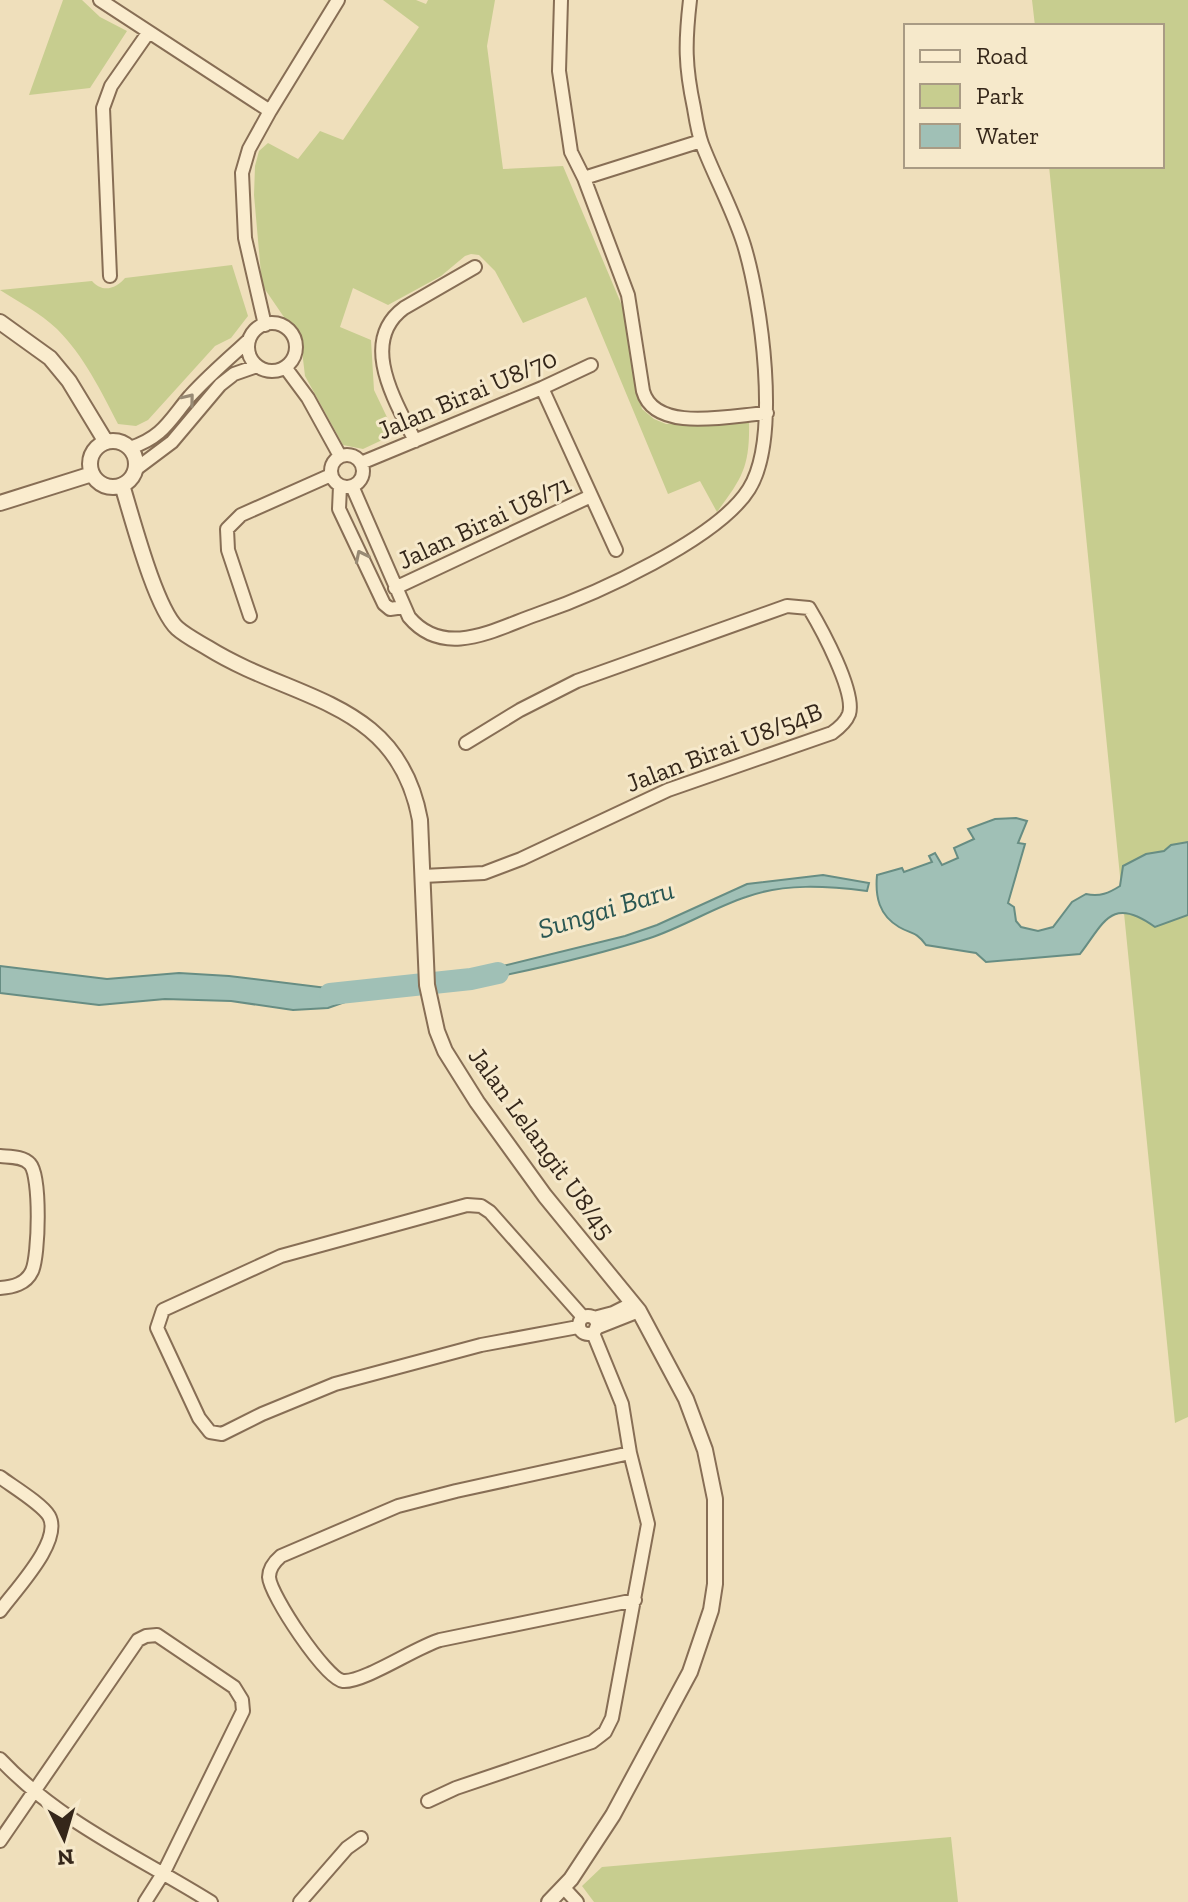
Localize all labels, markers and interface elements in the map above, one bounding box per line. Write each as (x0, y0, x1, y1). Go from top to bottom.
legend (904, 24, 1164, 168)
text: Road (976, 41, 1028, 70)
text: Park (976, 81, 1024, 110)
text: Water (976, 121, 1039, 150)
street label: Jalan Birai U8/70 (372, 342, 562, 446)
one-way arrow (179, 394, 194, 409)
street label: Jalan Birai U8/71 (392, 468, 576, 576)
one-way arrow (355, 549, 371, 564)
street label: Jalan Birai U8/54B (621, 695, 827, 799)
water label: Sungai Baru (534, 873, 678, 945)
street label: Jalan Lelangit U8/45 (462, 1041, 622, 1245)
north arrow (24, 1798, 104, 1878)
text: N (56, 1843, 75, 1872)

